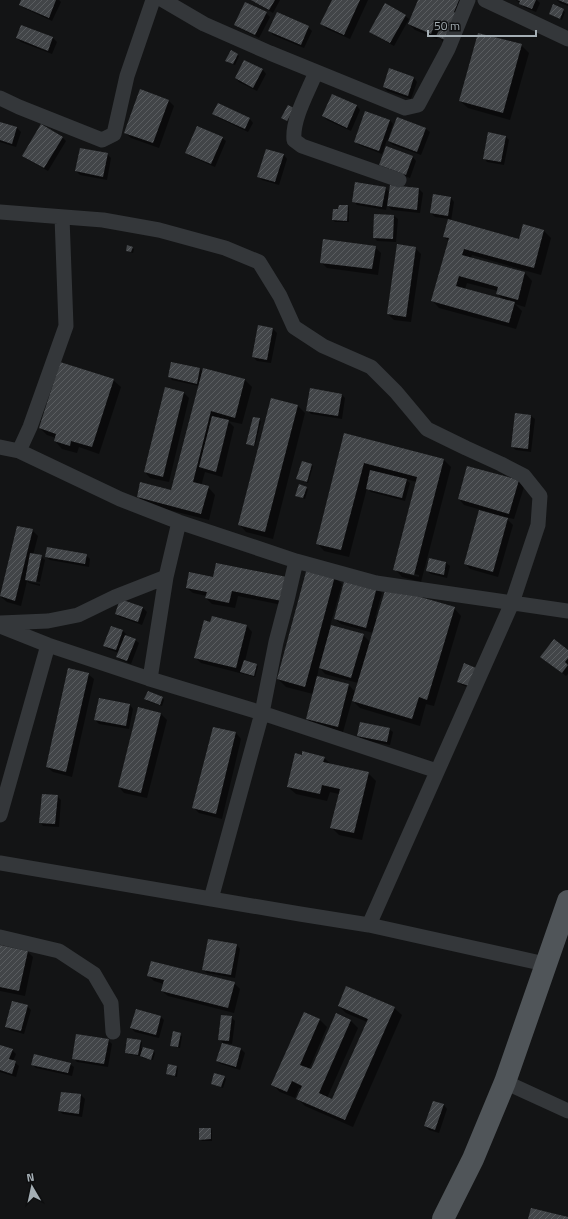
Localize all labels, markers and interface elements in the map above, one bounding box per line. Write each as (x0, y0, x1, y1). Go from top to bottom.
scale bar (428, 12, 536, 38)
text: 50 m (434, 16, 460, 35)
north arrow (12, 1167, 52, 1207)
text: N (25, 1169, 35, 1186)

